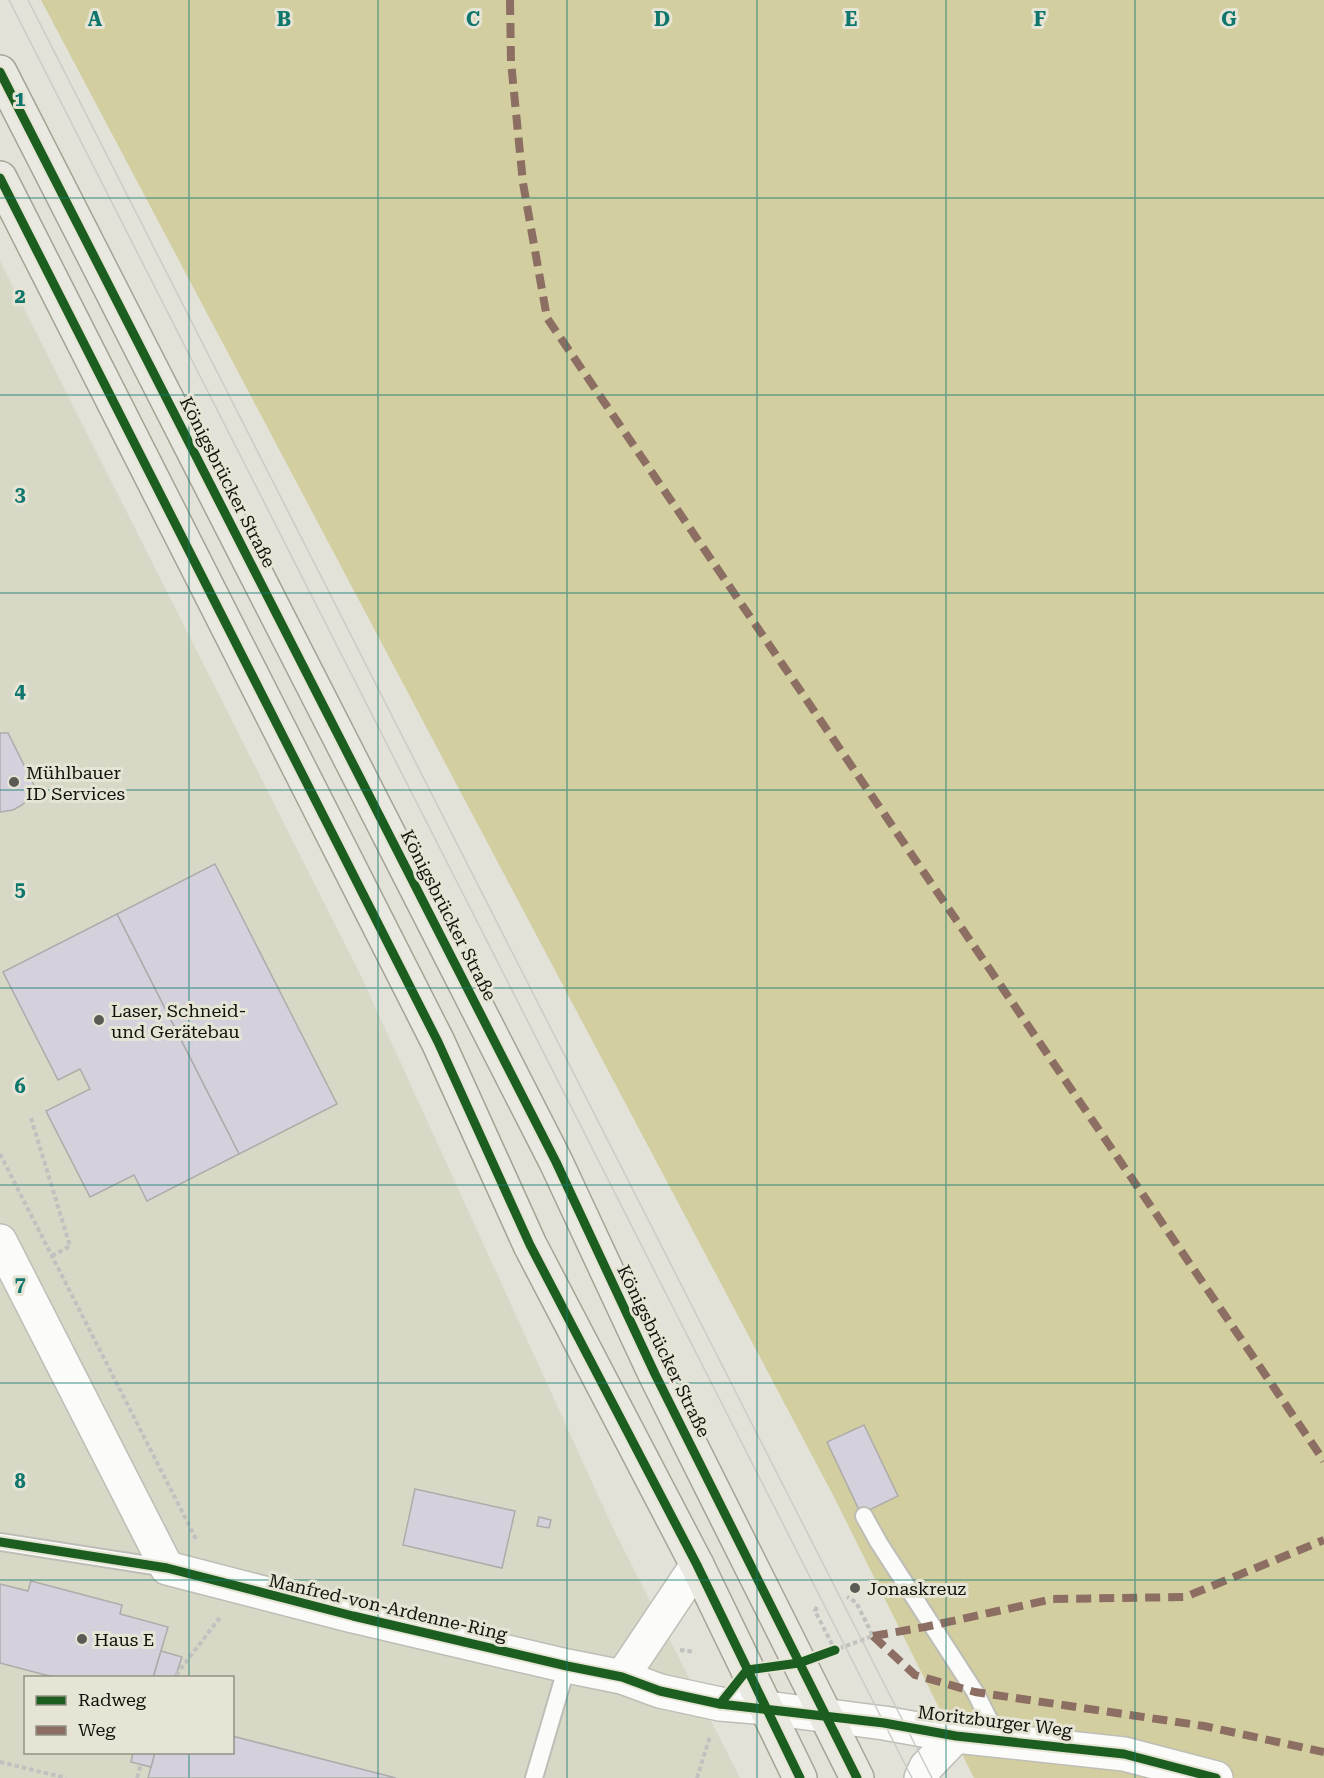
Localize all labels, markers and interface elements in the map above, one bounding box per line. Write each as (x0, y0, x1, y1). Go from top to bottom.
text: A (88, 7, 103, 31)
text: B (277, 7, 291, 31)
text: C (466, 7, 480, 31)
text: D (654, 7, 670, 31)
text: E (845, 7, 858, 31)
text: F (1034, 7, 1046, 31)
text: G (1221, 7, 1237, 31)
text: 1 (14, 87, 26, 111)
text: 2 (14, 284, 26, 308)
street label: Königsbrücker Straße (176, 393, 280, 571)
text: 3 (14, 482, 26, 506)
text: 4 (14, 679, 26, 703)
place label: Mühlbauer ID Services (26, 762, 125, 804)
marker: Mühlbauer ID Services (7, 775, 21, 789)
street label: Königsbrücker Straße (397, 826, 501, 1004)
text: 5 (14, 877, 26, 901)
place label: Laser, Schneid- und Gerätebau (111, 1000, 247, 1042)
marker: Laser, Schneid- und Gerätebau (92, 1013, 106, 1027)
text: 6 (14, 1074, 26, 1098)
street label: Königsbrücker Straße (613, 1262, 715, 1441)
text: 7 (14, 1272, 26, 1296)
text: 8 (14, 1469, 26, 1493)
street label: Manfred-von-Ardenne-Ring (267, 1569, 510, 1645)
place label: Jonaskreuz (867, 1578, 967, 1599)
marker: Jonaskreuz (848, 1581, 862, 1595)
place label: Haus E (94, 1629, 154, 1650)
marker: Haus E (75, 1632, 89, 1646)
legend (24, 1676, 234, 1754)
text: Radweg (78, 1689, 147, 1710)
street label: Moritzburger Weg (916, 1701, 1074, 1741)
text: Weg (78, 1719, 116, 1740)

